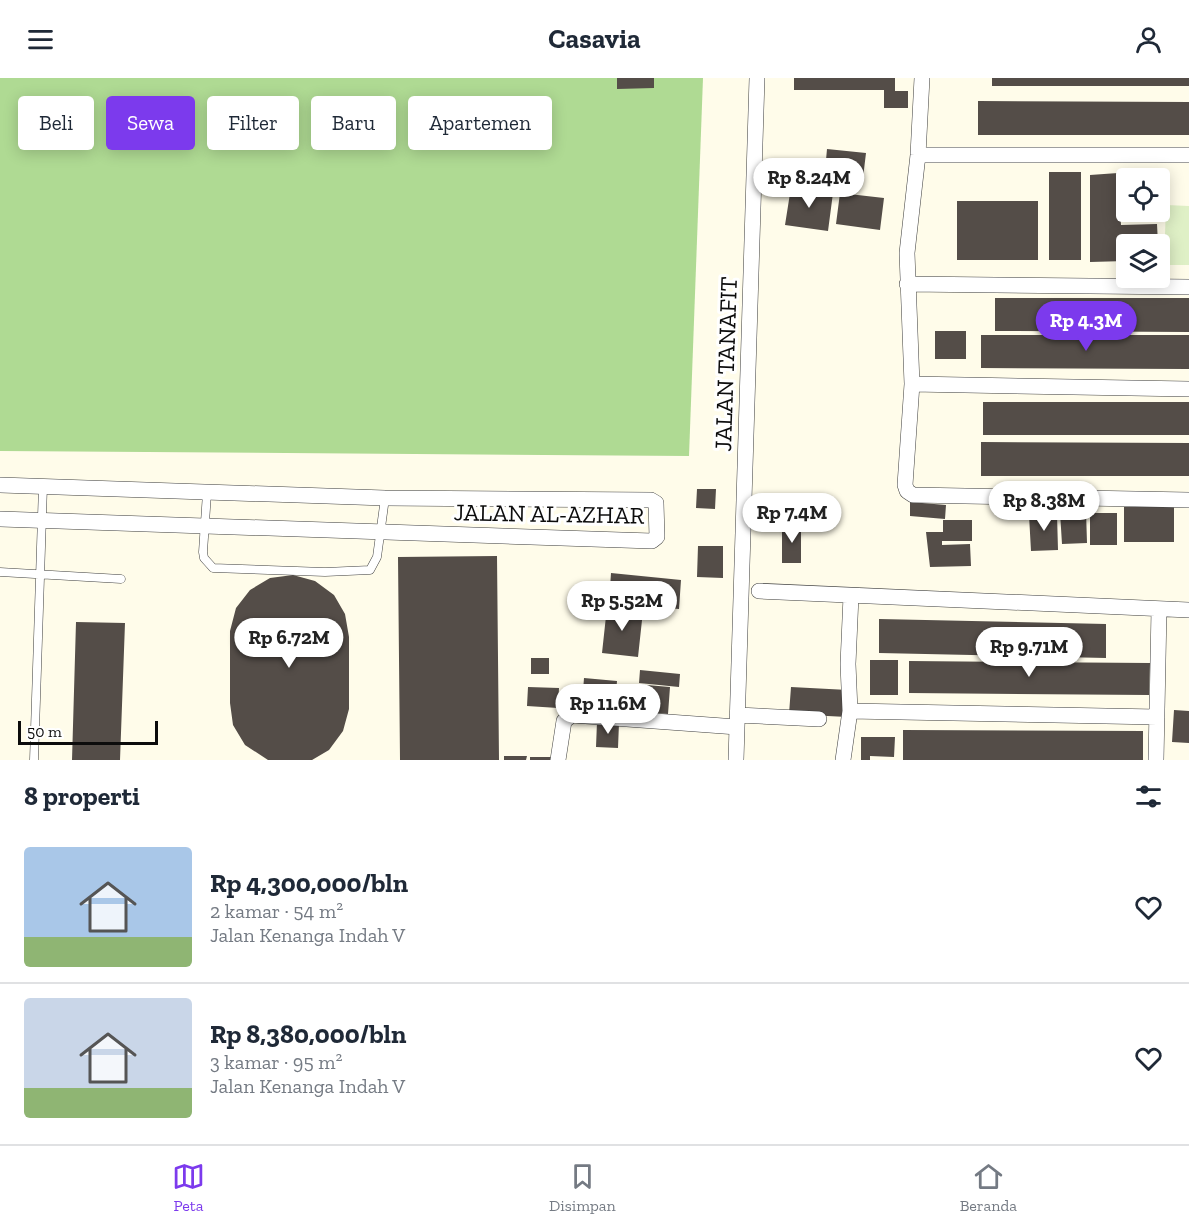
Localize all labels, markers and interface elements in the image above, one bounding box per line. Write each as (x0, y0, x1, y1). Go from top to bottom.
icon: menu (24, 23, 57, 56)
text: Casavia (548, 23, 641, 55)
icon: person (1132, 23, 1165, 56)
chip: Beli (18, 96, 94, 150)
chip: Sewa (106, 96, 195, 150)
chip: Filter (207, 96, 299, 150)
chip: Baru (311, 96, 396, 150)
chip: Apartemen (408, 96, 552, 150)
pin: Rp 8.24M (747, 158, 871, 209)
text: Rp 8.24M (767, 165, 851, 189)
map controls (1116, 168, 1170, 288)
button: locate (1116, 168, 1170, 222)
button: layers (1116, 234, 1170, 288)
street label: JALAN TANAFIT (708, 276, 743, 452)
pin: Rp 4.3M (1031, 301, 1141, 352)
text: Rp 4.3M (1050, 308, 1122, 332)
pin: Rp 8.38M (982, 481, 1106, 532)
text: Rp 8.38M (1003, 488, 1085, 512)
pin: Rp 7.4M (737, 493, 847, 544)
street label: JALAN AL-AZHAR (453, 497, 645, 530)
text: Rp 7.4M (756, 500, 828, 524)
pin: Rp 5.52M (560, 581, 684, 632)
text: Rp 5.52M (581, 588, 663, 612)
pin: Rp 6.72M (227, 618, 351, 669)
text: Rp 6.72M (248, 625, 330, 649)
pin: Rp 9.71M (967, 627, 1091, 678)
text: Rp 9.71M (990, 634, 1068, 658)
pin: Rp 11.6M (546, 684, 670, 735)
text: Rp 11.6M (569, 691, 647, 715)
scale bar (18, 718, 158, 746)
text: 50 m (27, 722, 62, 741)
text: 8 properti (24, 780, 140, 812)
icon: filters (1132, 780, 1165, 813)
text: Rp 4,300,000/bln (210, 867, 408, 899)
icon: home (72, 871, 144, 943)
icon: heart (1132, 891, 1165, 924)
text: 2 kamar · 54 m² (210, 899, 343, 923)
text: Jalan Kenanga Indah V (210, 923, 405, 947)
text: Rp 8,380,000/bln (210, 1018, 406, 1050)
icon: home (72, 1022, 144, 1094)
icon: heart (1132, 1042, 1165, 1075)
text: 3 kamar · 95 m² (210, 1050, 342, 1074)
text: Jalan Kenanga Indah V (210, 1074, 405, 1098)
tab: Peta (172, 1160, 205, 1215)
tab: Disimpan (549, 1160, 616, 1215)
tab: Beranda (960, 1160, 1017, 1215)

